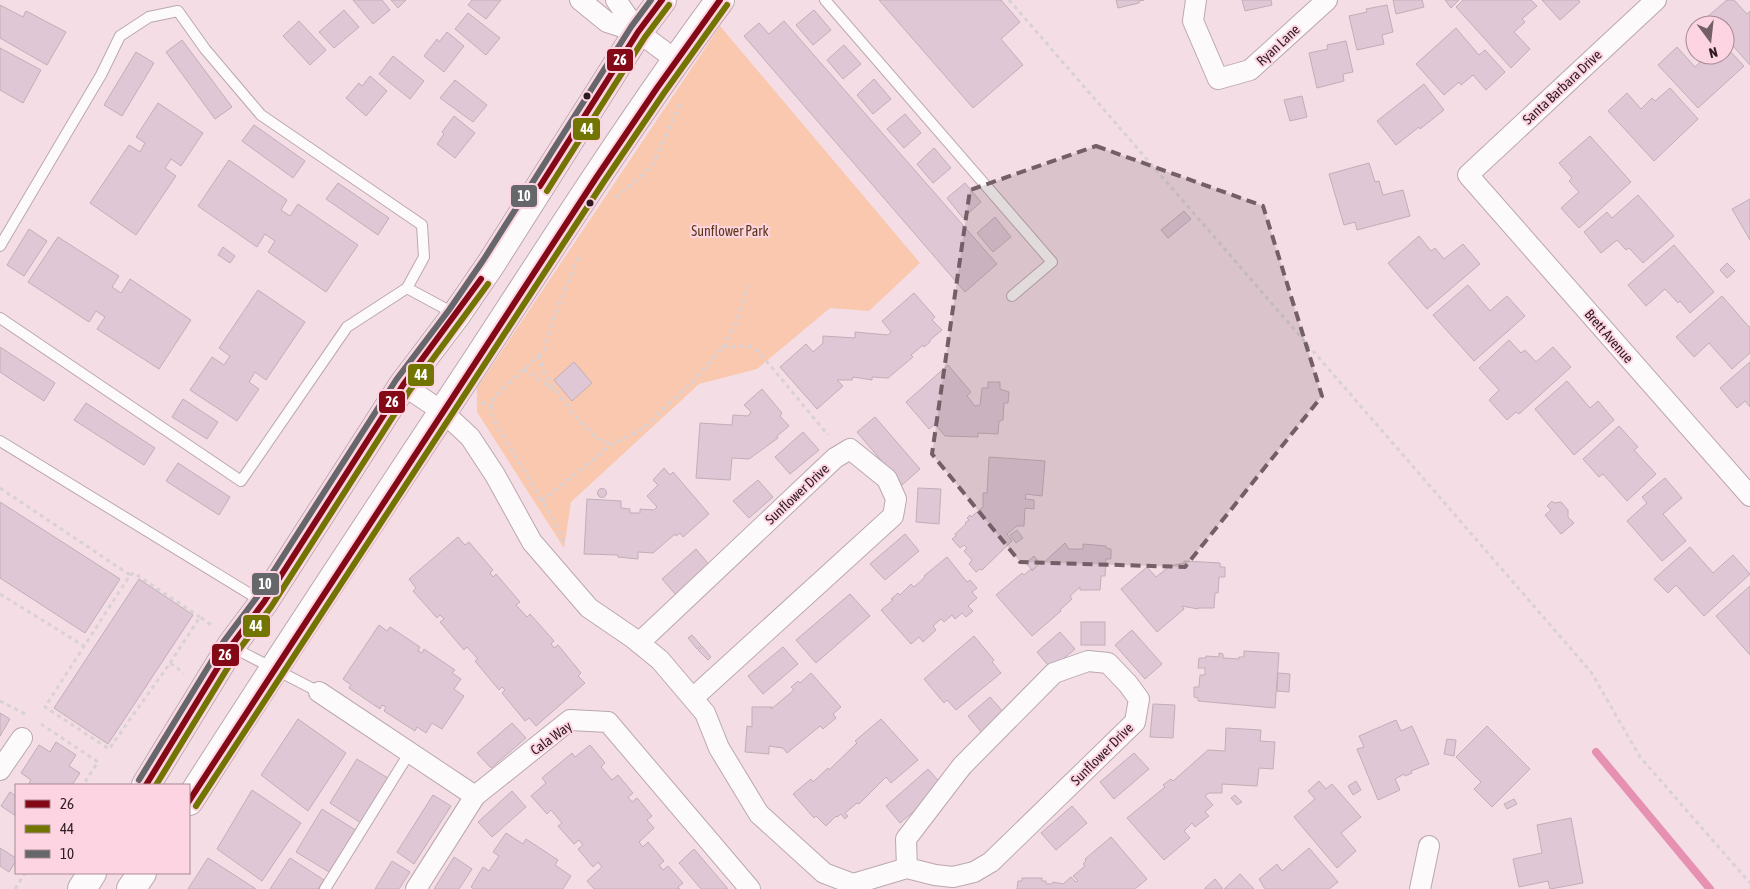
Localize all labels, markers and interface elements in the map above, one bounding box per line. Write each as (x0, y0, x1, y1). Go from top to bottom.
north arrow (1685, 15, 1735, 65)
street label: Ryan Lane (1253, 21, 1303, 69)
text: N (1707, 44, 1719, 61)
street label: Santa Barbara Drive (1519, 47, 1605, 127)
line badge: 26 (606, 48, 634, 72)
text: 26 (613, 52, 627, 68)
unlabelled marker (582, 91, 592, 101)
line badge: 44 (572, 117, 601, 141)
text: 44 (579, 121, 594, 137)
line badge: 10 (510, 184, 538, 208)
text: 10 (517, 188, 531, 204)
unlabelled marker (585, 198, 595, 208)
park label: Sunflower Park (691, 223, 769, 239)
street label: Brett Avenue (1581, 306, 1637, 366)
line badge: 44 (407, 363, 435, 387)
text: 44 (413, 367, 428, 383)
line badge: 26 (378, 390, 406, 414)
text: 26 (385, 394, 399, 410)
street label: Sunflower Drive (762, 460, 832, 528)
line badge: 10 (251, 572, 280, 596)
text: 10 (258, 576, 272, 592)
line badge: 44 (242, 614, 271, 638)
text: 44 (248, 618, 263, 634)
line badge: 26 (211, 643, 240, 667)
text: 26 (218, 647, 232, 663)
street label: Cala Way (527, 718, 575, 758)
street label: Sunflower Drive (1068, 720, 1136, 788)
legend (15, 784, 190, 874)
text: 26 (60, 795, 74, 812)
text: 44 (60, 820, 74, 837)
text: 10 (60, 845, 74, 862)

